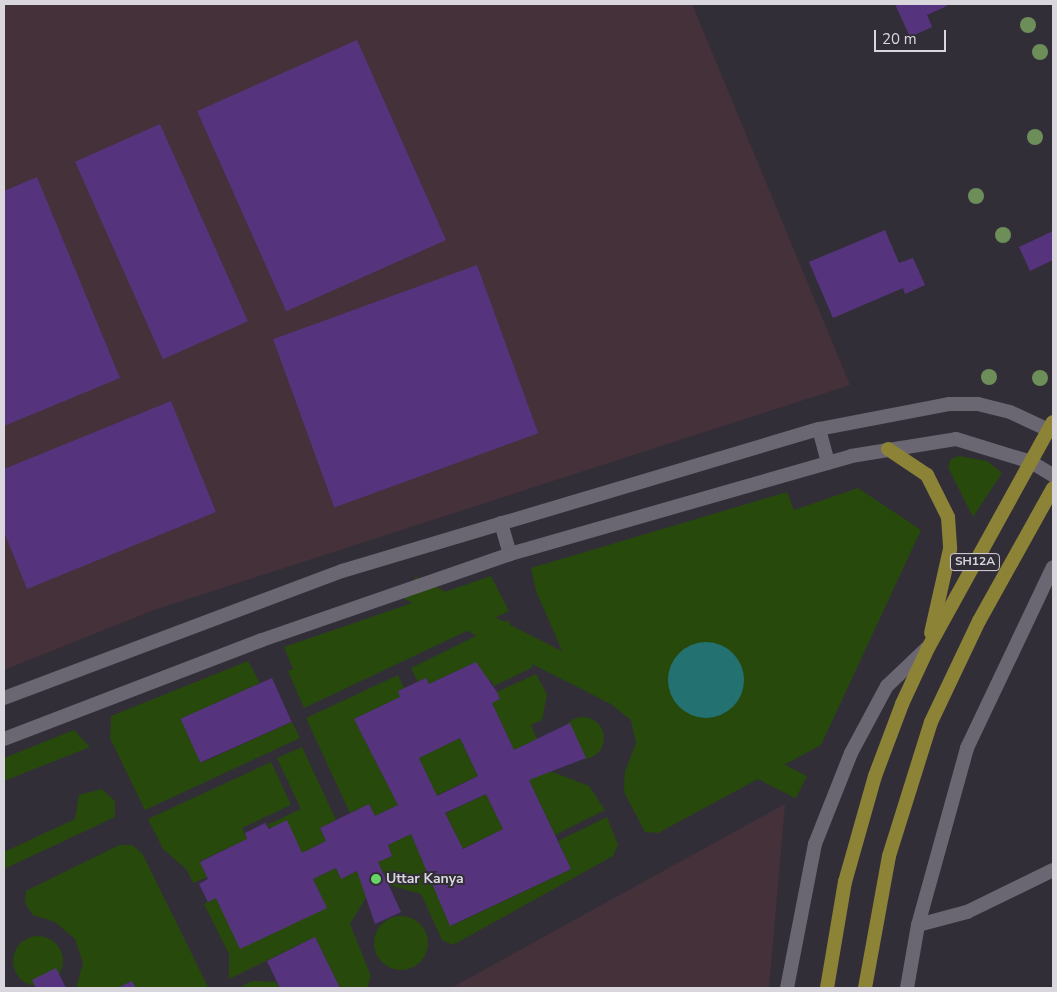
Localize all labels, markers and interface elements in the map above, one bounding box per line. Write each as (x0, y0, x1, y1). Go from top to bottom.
scale bar (877, 20, 950, 52)
text: 20 m (882, 29, 917, 49)
road number: SH12A (949, 552, 1001, 572)
place label: Uttar Kanya (386, 871, 464, 887)
marker: Uttar Kanya (370, 873, 382, 885)

